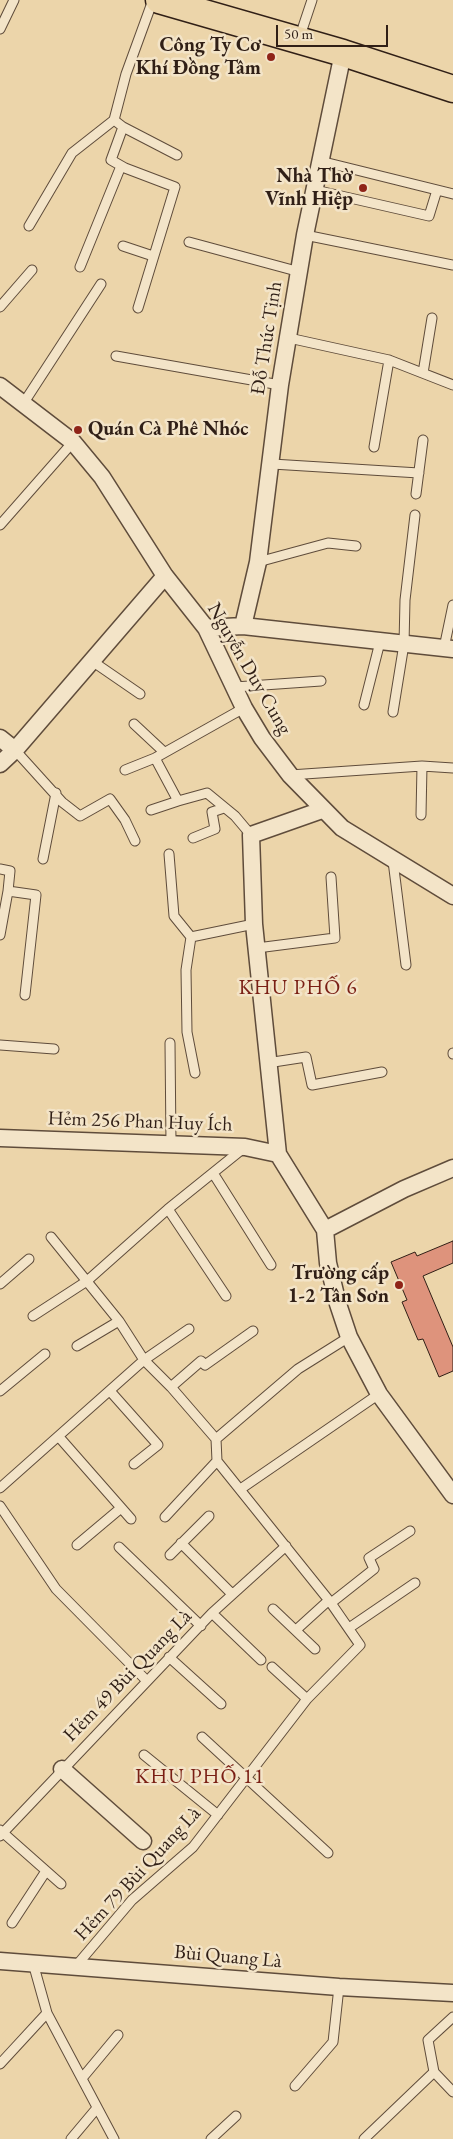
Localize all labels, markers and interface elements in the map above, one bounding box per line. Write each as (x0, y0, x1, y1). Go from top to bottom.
scale bar (278, 15, 390, 47)
text: 50 m (284, 24, 313, 43)
place label: Công Ty Cơ Khí Đồng Tâm (136, 34, 261, 81)
marker: Công Ty Cơ Khí Đồng Tâm (265, 51, 277, 63)
place label: Nhà Thờ Vĩnh Hiệp (265, 165, 353, 212)
marker: Nhà Thờ Vĩnh Hiệp (357, 182, 369, 194)
street label: Đỗ Thúc Tịnh (246, 280, 288, 396)
place label: Quán Cà Phê Nhóc (88, 418, 248, 442)
marker: Quán Cà Phê Nhóc (72, 424, 84, 436)
street label: Nguyễn Duy Cung (202, 599, 296, 739)
district label: KHU PHỐ 6 (237, 975, 359, 1001)
street label: Hẻm 256 Phan Huy Ích (47, 1107, 233, 1137)
place label: Trường cấp 1-2 Tân Sơn (288, 1262, 389, 1309)
marker: Trường cấp 1-2 Tân Sơn (393, 1279, 405, 1291)
street label: Hẻm 49 Bùi Quang Là (59, 1605, 197, 1747)
district label: KHU PHỐ 11 (134, 1764, 266, 1790)
street label: Hẻm 79 Bùi Quang Là (70, 1802, 206, 1946)
street label: Bùi Quang Là (173, 1940, 283, 1974)

